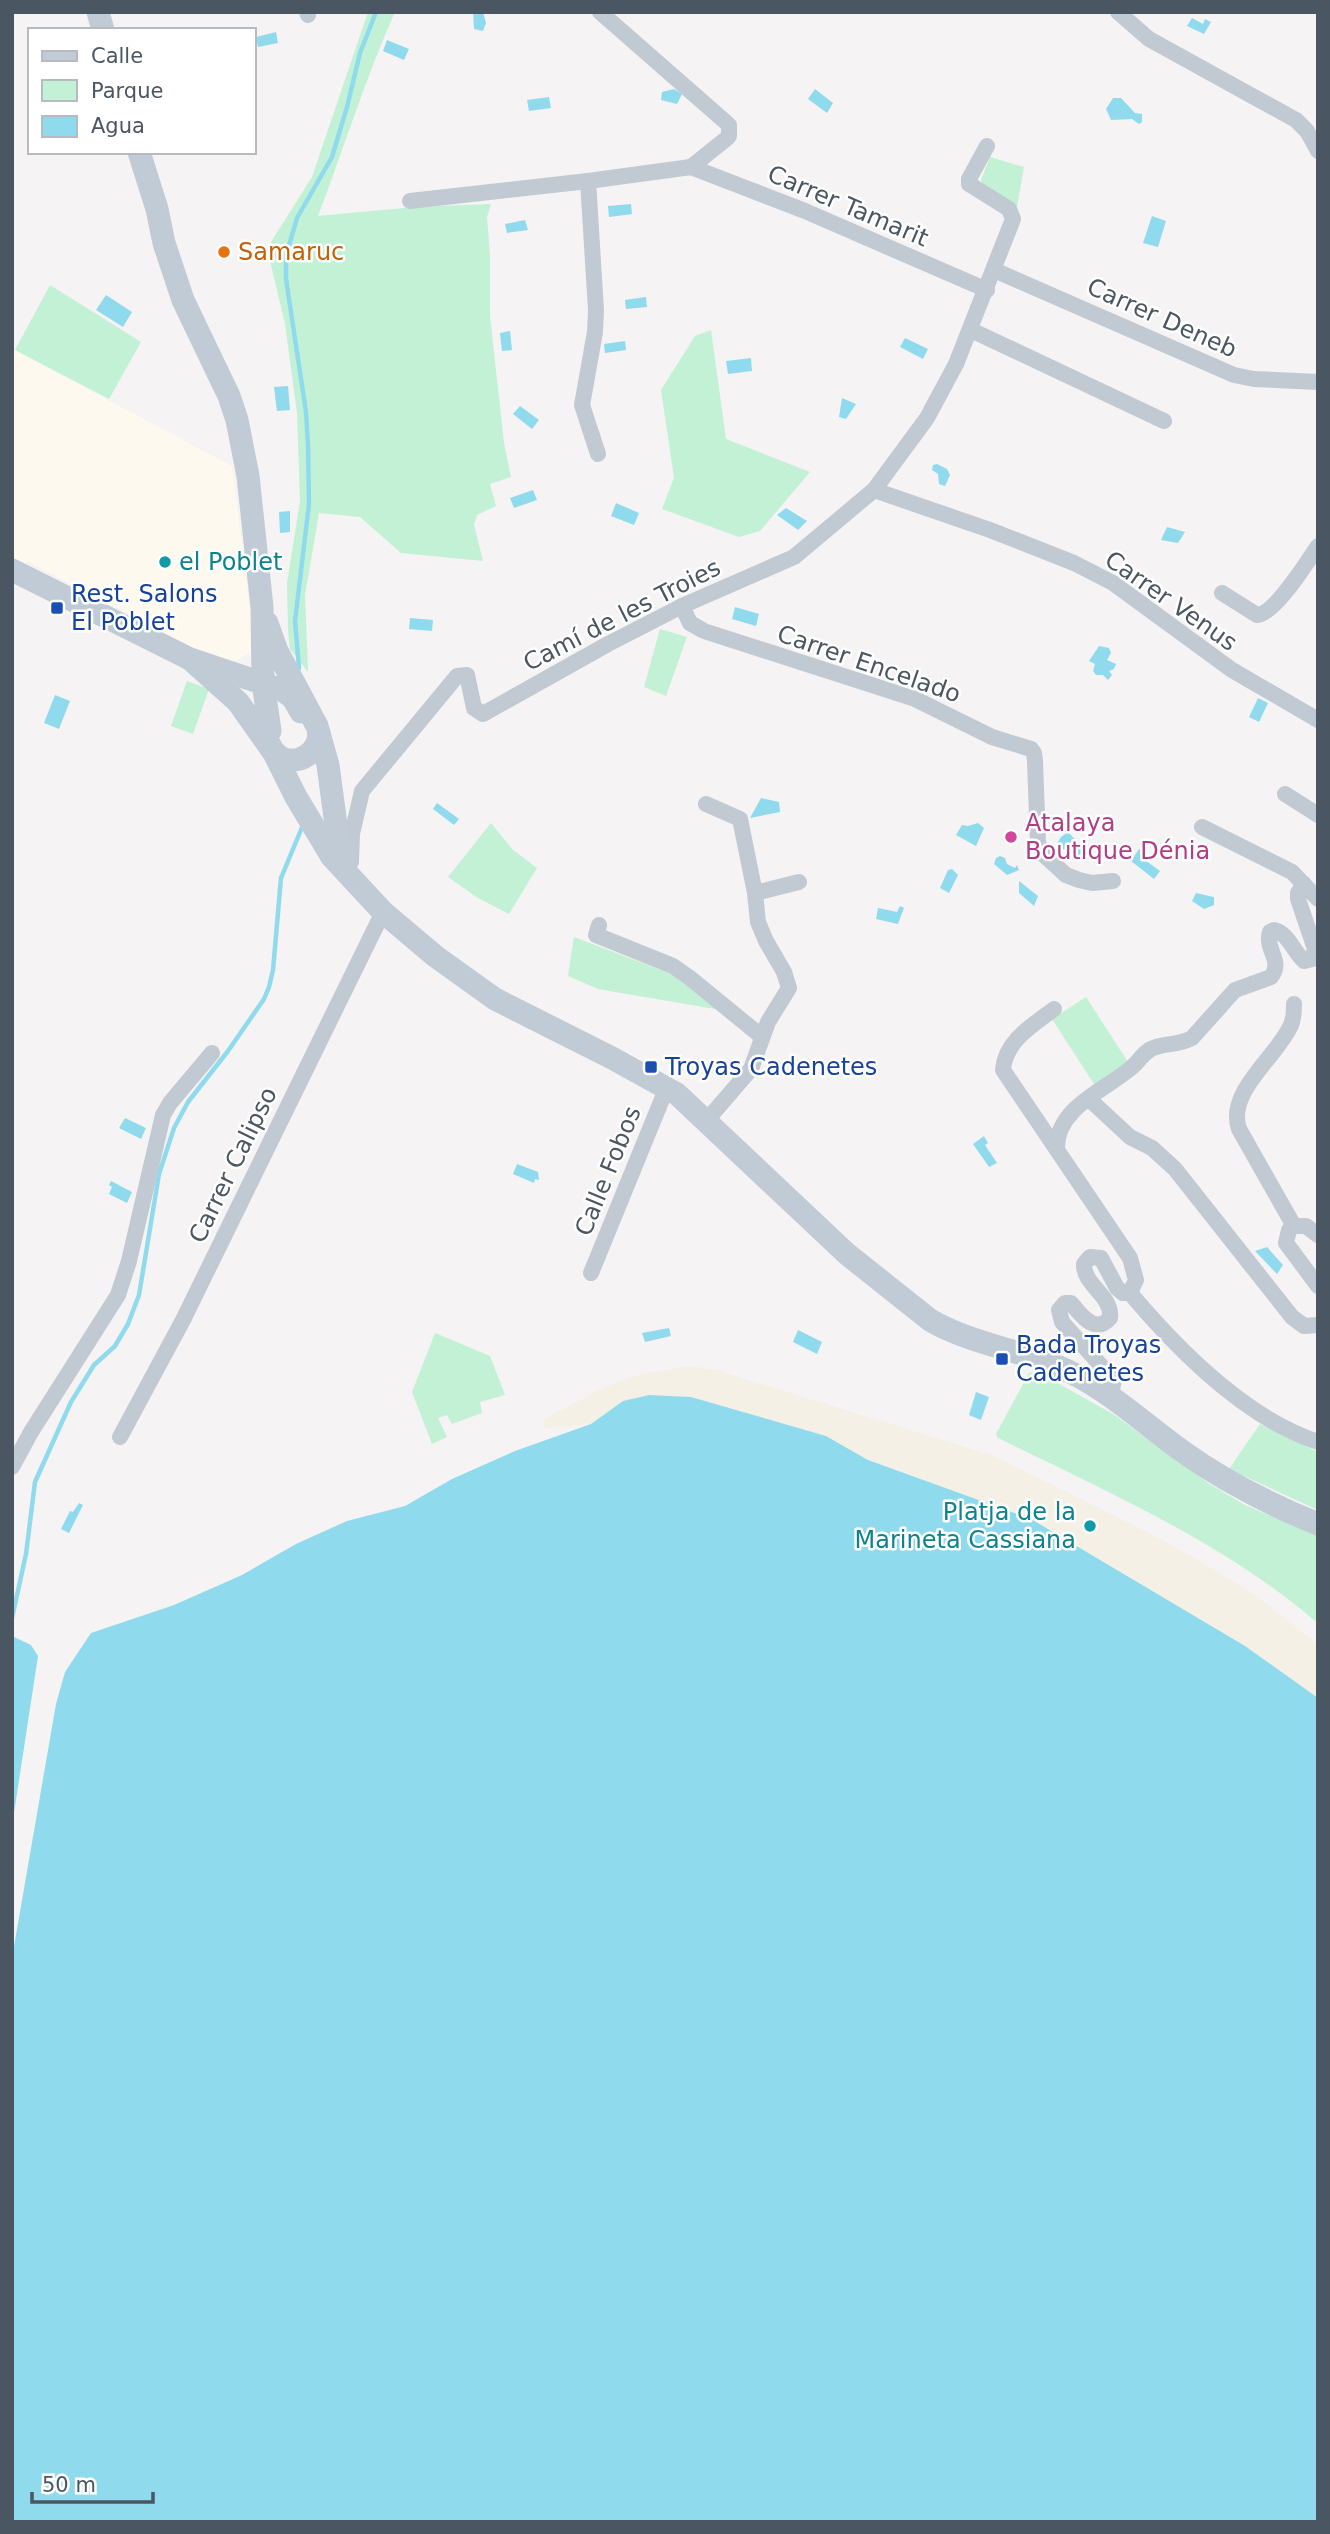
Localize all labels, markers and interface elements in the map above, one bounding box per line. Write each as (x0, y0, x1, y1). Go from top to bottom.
legend (28, 28, 256, 154)
text: Calle (91, 44, 143, 68)
text: Parque (91, 79, 163, 103)
text: Agua (91, 114, 145, 138)
street label: Carrer Tamarit (763, 160, 933, 252)
place label: Samaruc (238, 238, 344, 266)
marker: Samaruc (216, 244, 232, 260)
street label: Carrer Deneb (1083, 272, 1241, 364)
street label: Carrer Venus (1100, 545, 1242, 657)
place label: el Poblet (179, 548, 282, 576)
street label: Camí de les Troies (519, 553, 725, 677)
marker: el Poblet (157, 554, 173, 570)
place label: Rest. Salons El Poblet (71, 580, 218, 636)
marker: Rest. Salons El Poblet (49, 600, 65, 616)
street label: Carrer Encelado (774, 619, 964, 709)
place label: Atalaya Boutique Dénia (1025, 809, 1210, 865)
marker: Atalaya Boutique Dénia (1003, 829, 1019, 845)
place label: Troyas Cadenetes (664, 1053, 877, 1081)
marker: Troyas Cadenetes (643, 1059, 659, 1075)
street label: Carrer Calipso (183, 1083, 283, 1247)
street label: Calle Fobos (569, 1102, 647, 1240)
place label: Bada Troyas Cadenetes (1016, 1331, 1161, 1387)
marker: Bada Troyas Cadenetes (994, 1351, 1010, 1367)
place label: Platja de la Marineta Cassiana (855, 1498, 1076, 1554)
marker: Platja de la Marineta Cassiana (1082, 1518, 1098, 1534)
scale bar (32, 2460, 152, 2504)
text: 50 m (42, 2473, 96, 2497)

